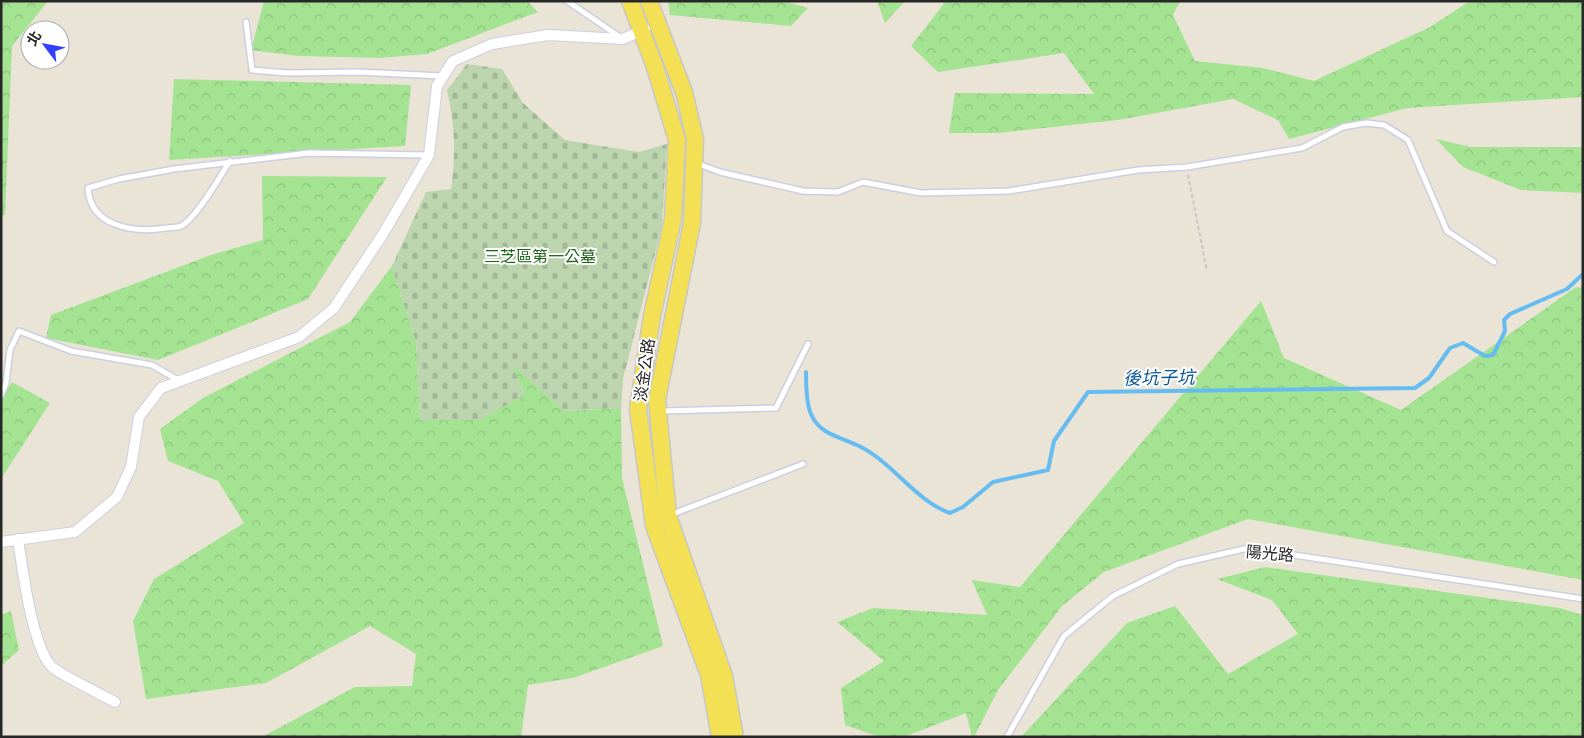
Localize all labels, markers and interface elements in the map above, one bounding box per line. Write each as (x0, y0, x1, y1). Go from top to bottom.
north arrow (20, 20, 70, 70)
text: 北 (23, 27, 44, 48)
park label: 三芝區第一公墓 (484, 246, 596, 265)
street label: 淡金公路 (630, 337, 657, 403)
water label: 後坑子坑 (1123, 365, 1198, 389)
street label: 陽光路 (1245, 541, 1295, 564)

